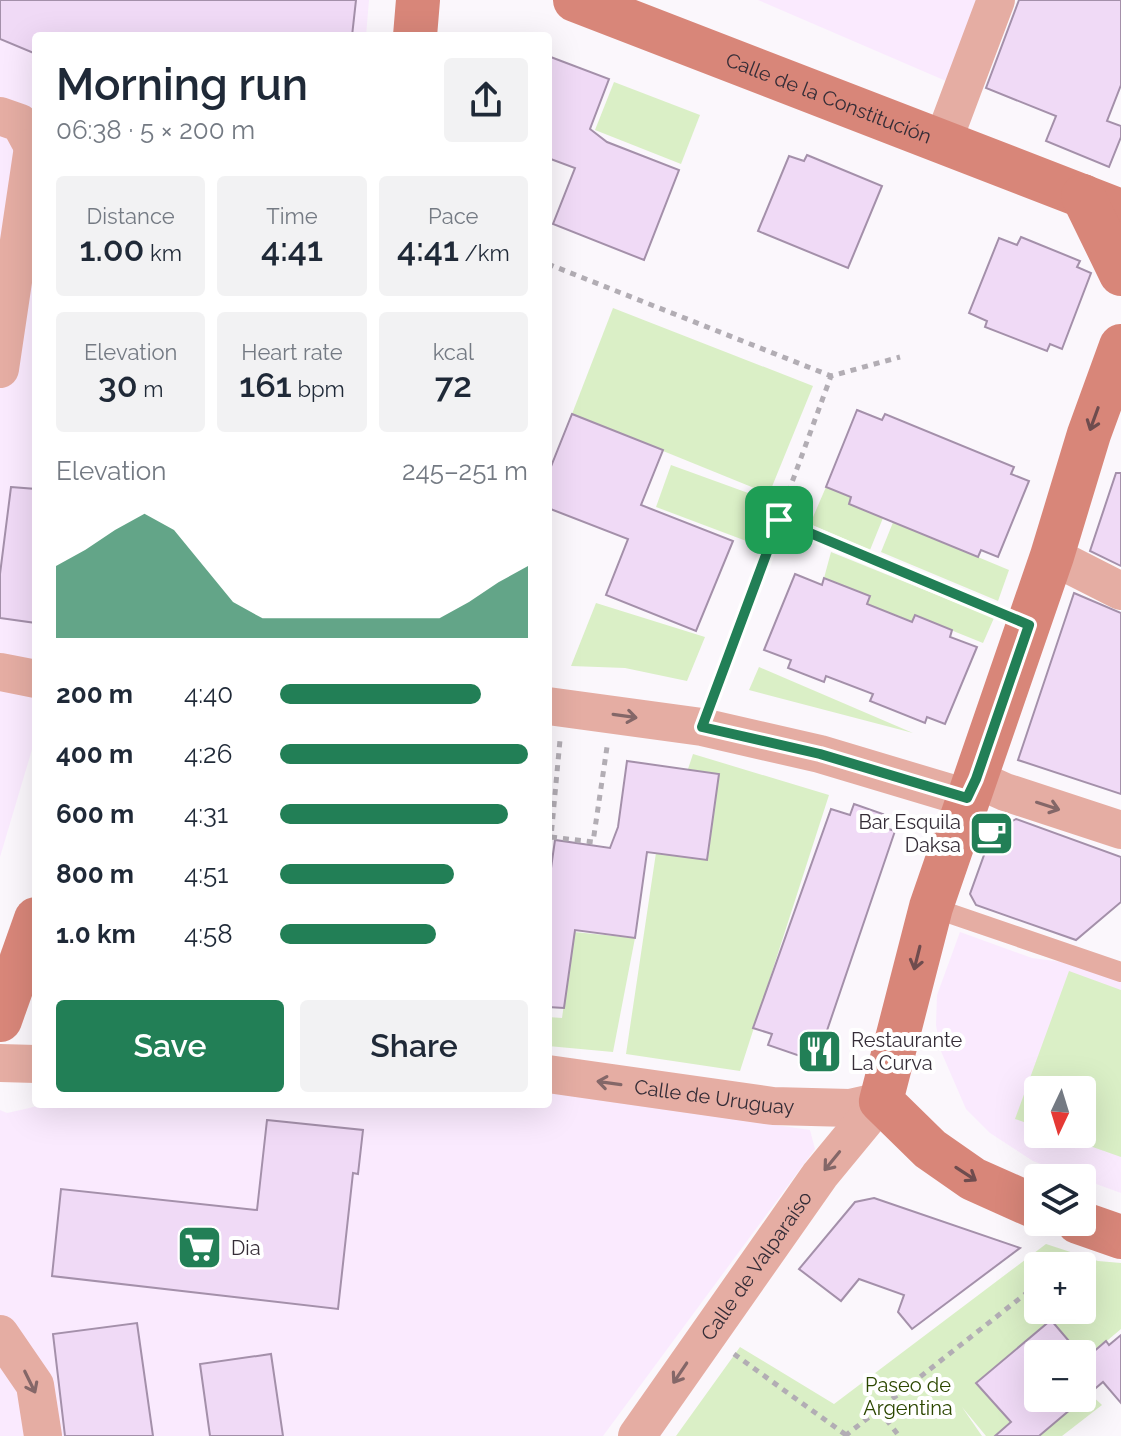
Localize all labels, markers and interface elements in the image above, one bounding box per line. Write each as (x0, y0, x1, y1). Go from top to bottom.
street label: Calle de la Constitución (722, 47, 935, 149)
button: share (444, 58, 528, 142)
text: Morning run (56, 59, 308, 110)
text: 06:38 · 5 × 200 m (56, 115, 255, 145)
text: Distance (87, 203, 175, 229)
text: Time (266, 203, 318, 229)
text: Pace (428, 203, 479, 229)
text: 1.00 (79, 229, 144, 269)
text: 4:41 (261, 229, 323, 269)
text: 4:41 (397, 229, 459, 269)
text: km (144, 240, 182, 266)
text: /km (459, 240, 510, 266)
text: Elevation (84, 339, 177, 365)
text: Heart rate (241, 339, 343, 365)
text: kcal (433, 339, 474, 365)
text: 30 (98, 365, 138, 405)
text: 161 (239, 365, 292, 405)
text: 72 (435, 365, 472, 405)
text: m (138, 376, 163, 402)
text: bpm (292, 376, 345, 402)
one-way arrow (1086, 406, 1100, 431)
text: Elevation (56, 456, 166, 486)
text: 245–251 m (402, 456, 528, 486)
pin (745, 486, 813, 554)
icon: arrive (757, 498, 801, 542)
text: 200 m (56, 679, 133, 709)
text: 4:40 (184, 679, 233, 709)
one-way arrow (612, 709, 637, 724)
text: 400 m (56, 739, 133, 769)
text: 4:26 (184, 739, 232, 769)
text: 600 m (56, 799, 134, 829)
text: 4:31 (184, 799, 228, 829)
one-way arrow (1035, 800, 1060, 814)
cafe icon: Bar Esquila Daksa (968, 809, 1016, 857)
place label: Bar Esquila Daksa (858, 810, 961, 857)
text: 800 m (56, 859, 134, 889)
text: 4:51 (184, 859, 228, 889)
text: 1.0 km (56, 919, 136, 949)
text: 4:58 (184, 919, 233, 949)
one-way arrow (909, 945, 924, 971)
button: Save (56, 1000, 284, 1092)
button: Share (300, 1000, 528, 1092)
restaurant icon: Restaurante La Curva (796, 1027, 844, 1075)
place label: Restaurante La Curva (851, 1028, 963, 1075)
street label: Calle de Uruguay (633, 1074, 795, 1119)
one-way arrow (597, 1075, 623, 1090)
north arrow (1024, 1076, 1096, 1148)
map controls (1024, 1076, 1096, 1412)
one-way arrow (823, 1150, 840, 1171)
button: layers (1024, 1164, 1096, 1236)
one-way arrow (955, 1165, 977, 1182)
street label: Calle de Valparaíso (696, 1186, 817, 1345)
supermarket icon: Dia (176, 1224, 224, 1272)
place label: Dia (231, 1236, 261, 1260)
button: + (1024, 1252, 1096, 1324)
button: − (1024, 1340, 1096, 1412)
one-way arrow (672, 1361, 688, 1383)
one-way arrow (23, 1369, 38, 1393)
park label: Paseo de Argentina (863, 1373, 953, 1420)

